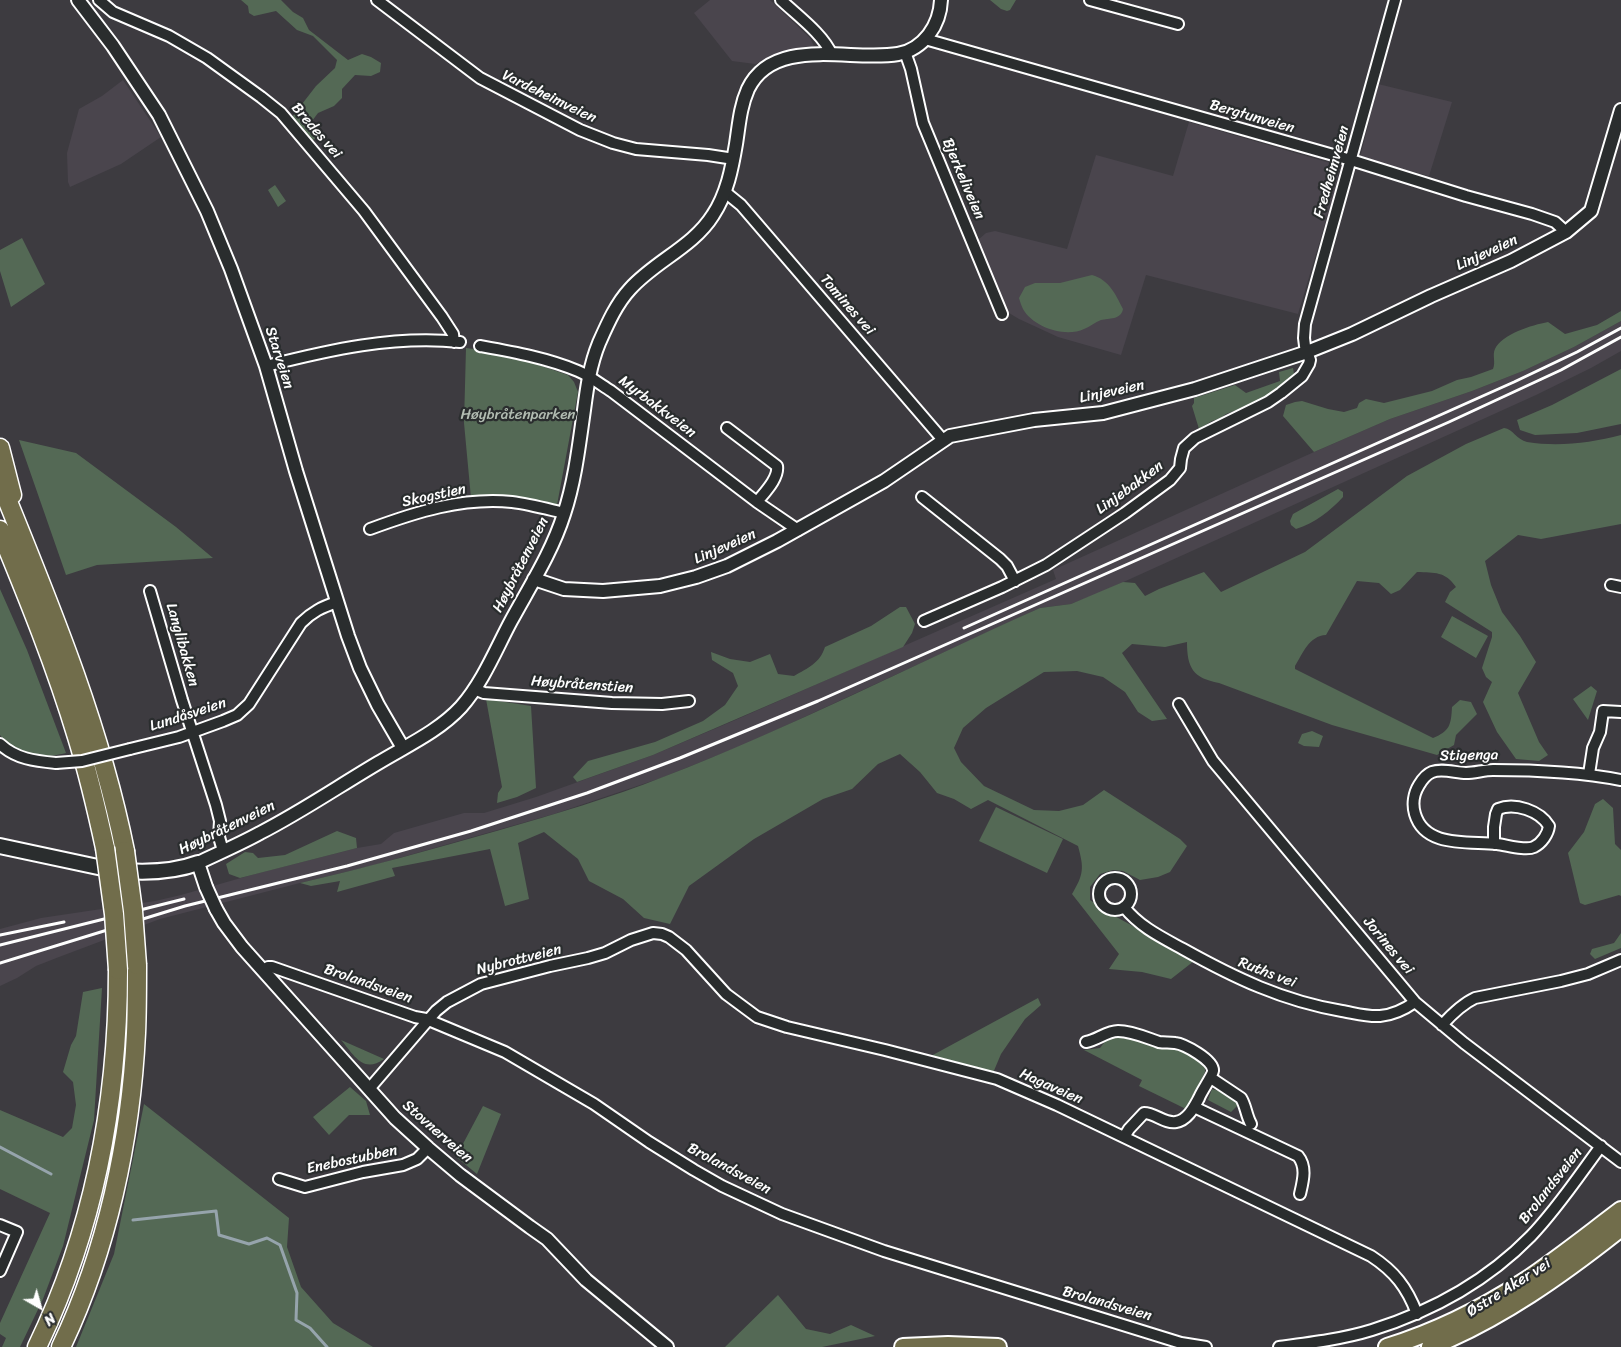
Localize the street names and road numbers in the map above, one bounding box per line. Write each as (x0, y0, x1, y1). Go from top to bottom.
street label: Vardeheimveien (499, 66, 599, 128)
street label: Bergtunveien (1208, 96, 1296, 138)
street label: Bredes vei (287, 100, 345, 162)
street label: Fredheimveien (1310, 124, 1354, 220)
street label: Bjerkeliveien (938, 136, 988, 222)
street label: Linjeveien (1453, 231, 1521, 275)
street label: Tomines vei (816, 271, 878, 339)
street label: Starveien (261, 325, 297, 391)
street label: Myrbakkveien (615, 372, 699, 442)
street label: Linjeveien (1078, 376, 1146, 408)
street label: Linjebakken (1093, 457, 1167, 519)
street label: Skogstien (400, 480, 468, 512)
street label: Høybråtenveien (489, 514, 553, 616)
street label: Linjeveien (691, 525, 759, 569)
street label: Langlibakken (161, 601, 203, 689)
street label: Høybråtenstien (530, 672, 634, 698)
street label: Lundåsveien (148, 694, 228, 736)
street label: Stigenga (1440, 746, 1498, 766)
street label: Høybråtenveien (176, 797, 278, 859)
street label: Jorines vei (1359, 914, 1417, 978)
street label: Nybrottveien (475, 941, 563, 979)
street label: Ruths vei (1236, 954, 1298, 992)
street label: Brolandsveien (322, 960, 414, 1008)
street label: Hagaveien (1017, 1065, 1085, 1109)
street label: Stovnerveien (398, 1097, 476, 1167)
street label: Brolandsveien (684, 1139, 774, 1199)
street label: Enebostubben (305, 1142, 399, 1178)
street label: Brolandsveien (1516, 1144, 1586, 1228)
street label: Østre Aker vei (1464, 1255, 1554, 1321)
street label: Brolandsveien (1060, 1283, 1154, 1325)

